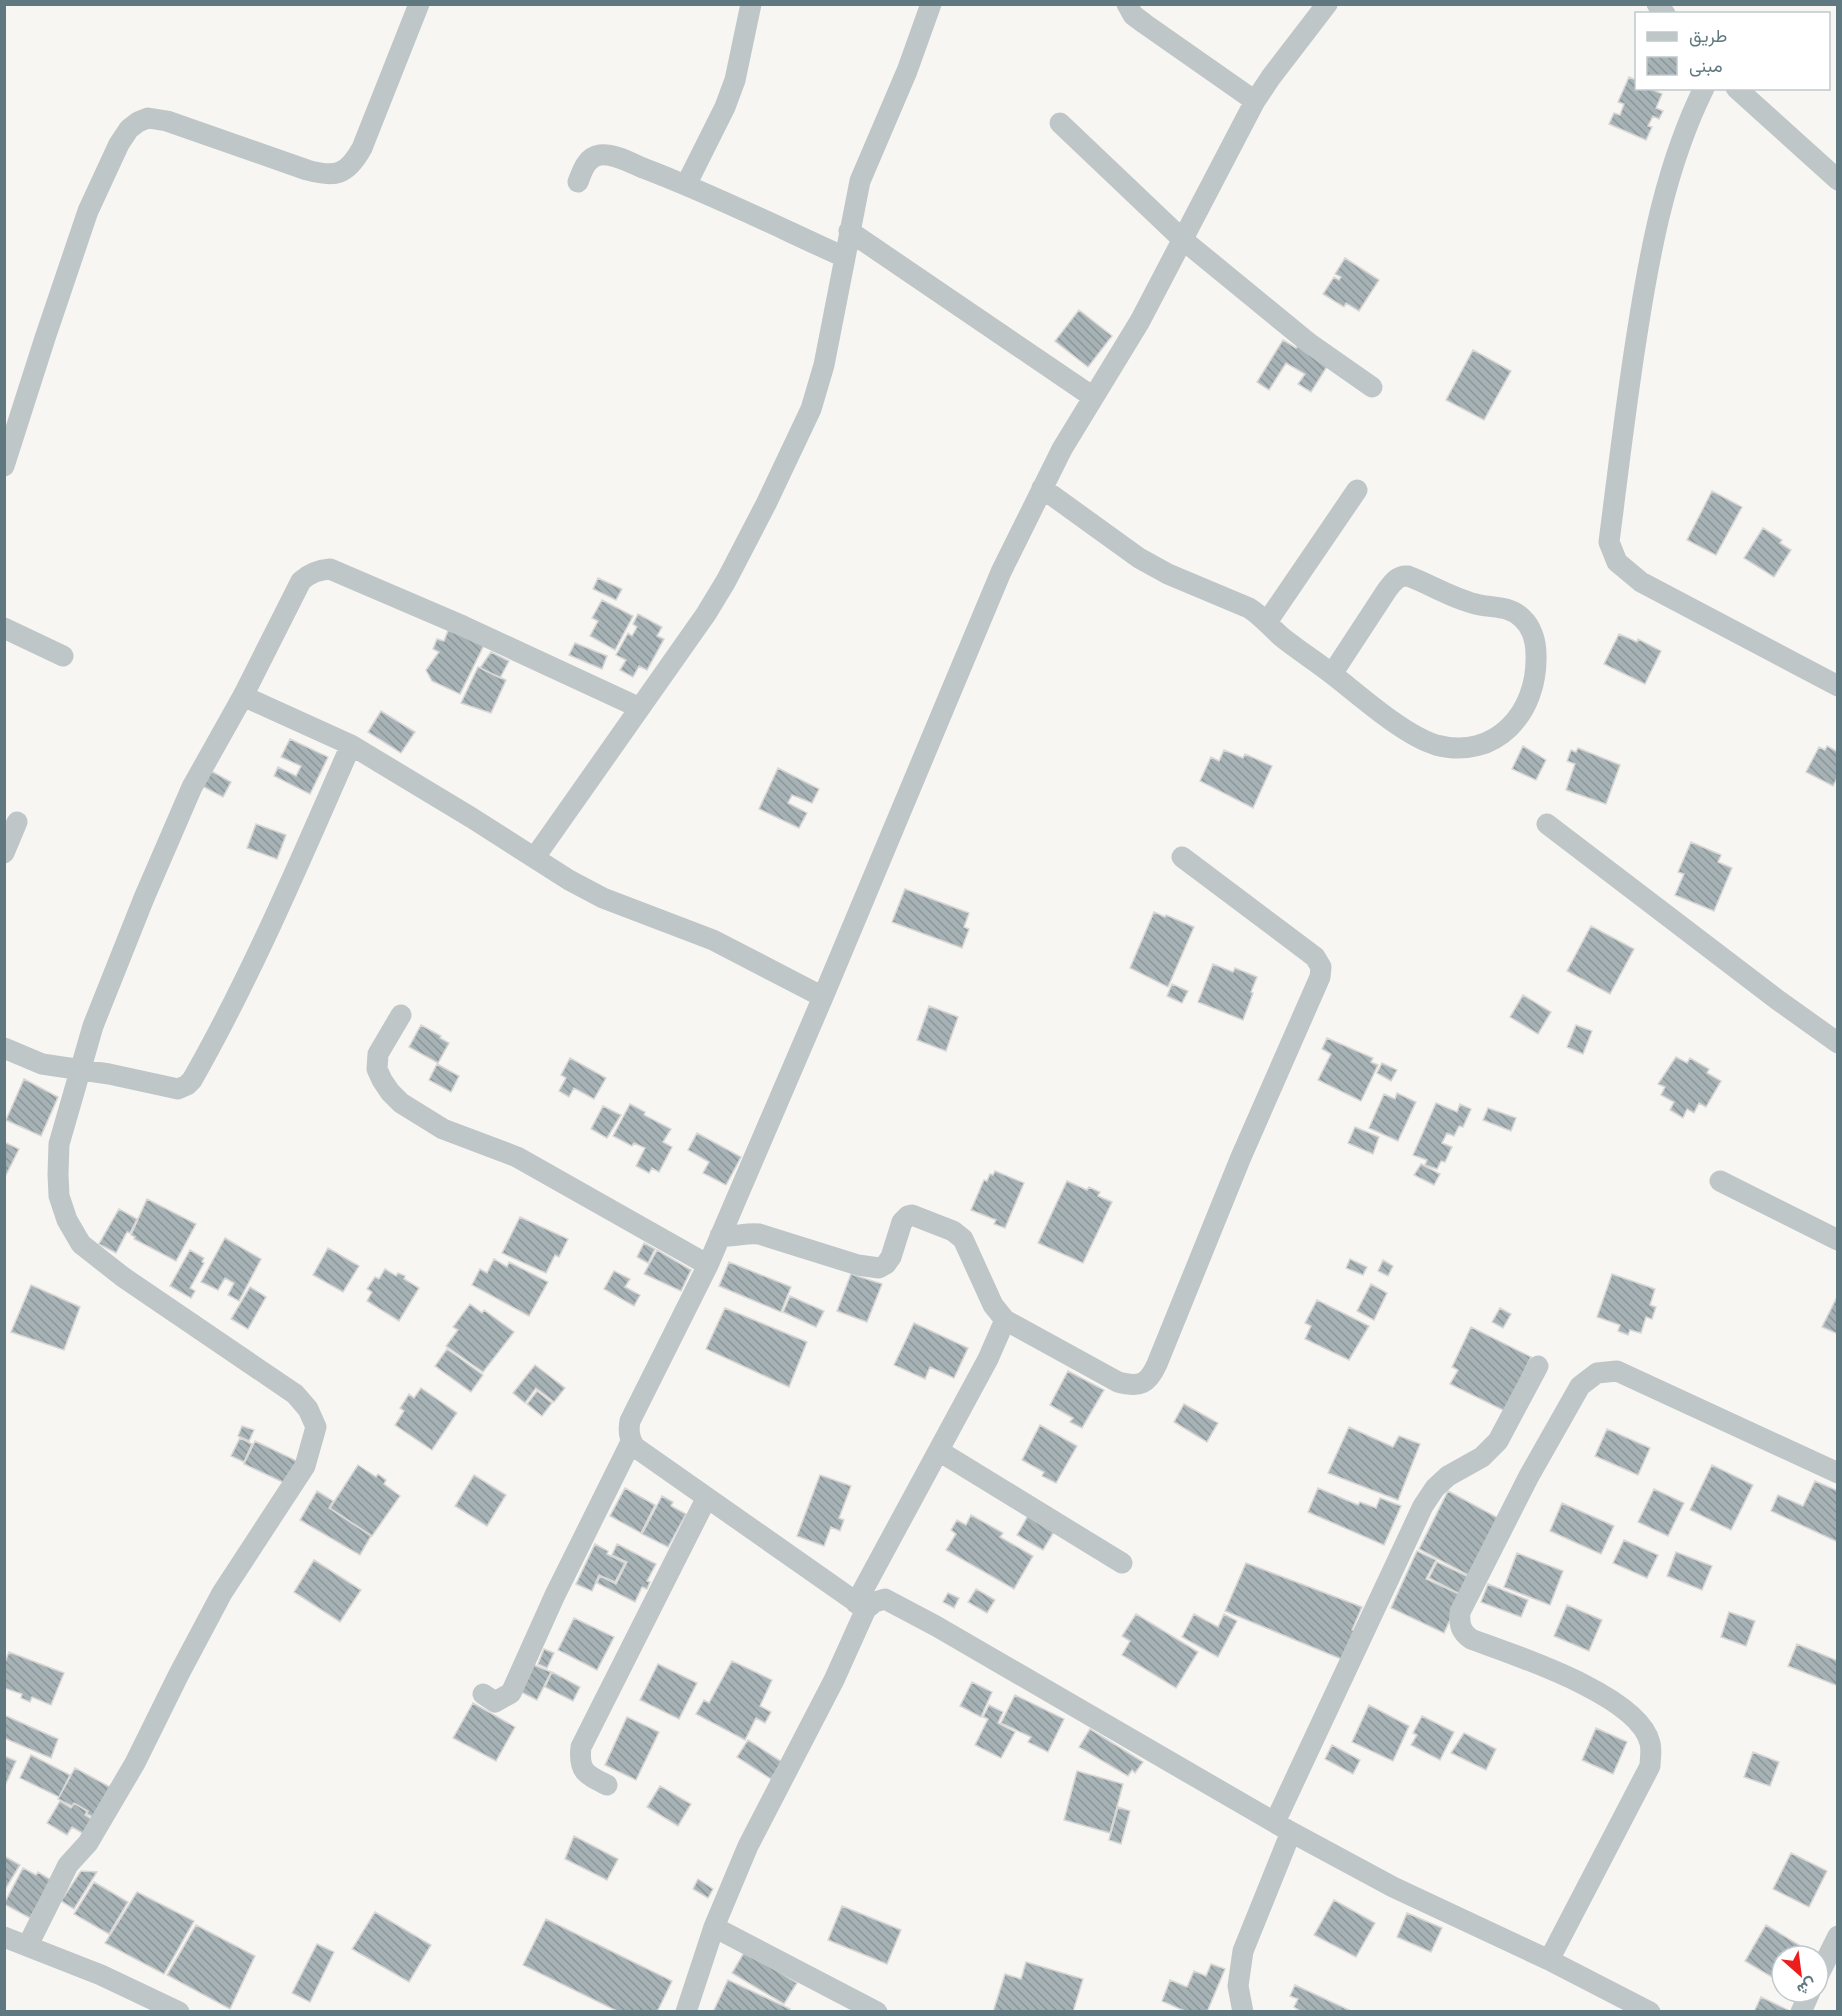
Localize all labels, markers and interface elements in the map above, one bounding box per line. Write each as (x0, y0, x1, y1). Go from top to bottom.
legend (1635, 12, 1830, 90)
text: طريق (1689, 24, 1727, 47)
text: مبنى (1689, 54, 1723, 77)
north arrow (1770, 1944, 1830, 2004)
text: ش (1794, 1974, 1820, 2001)

